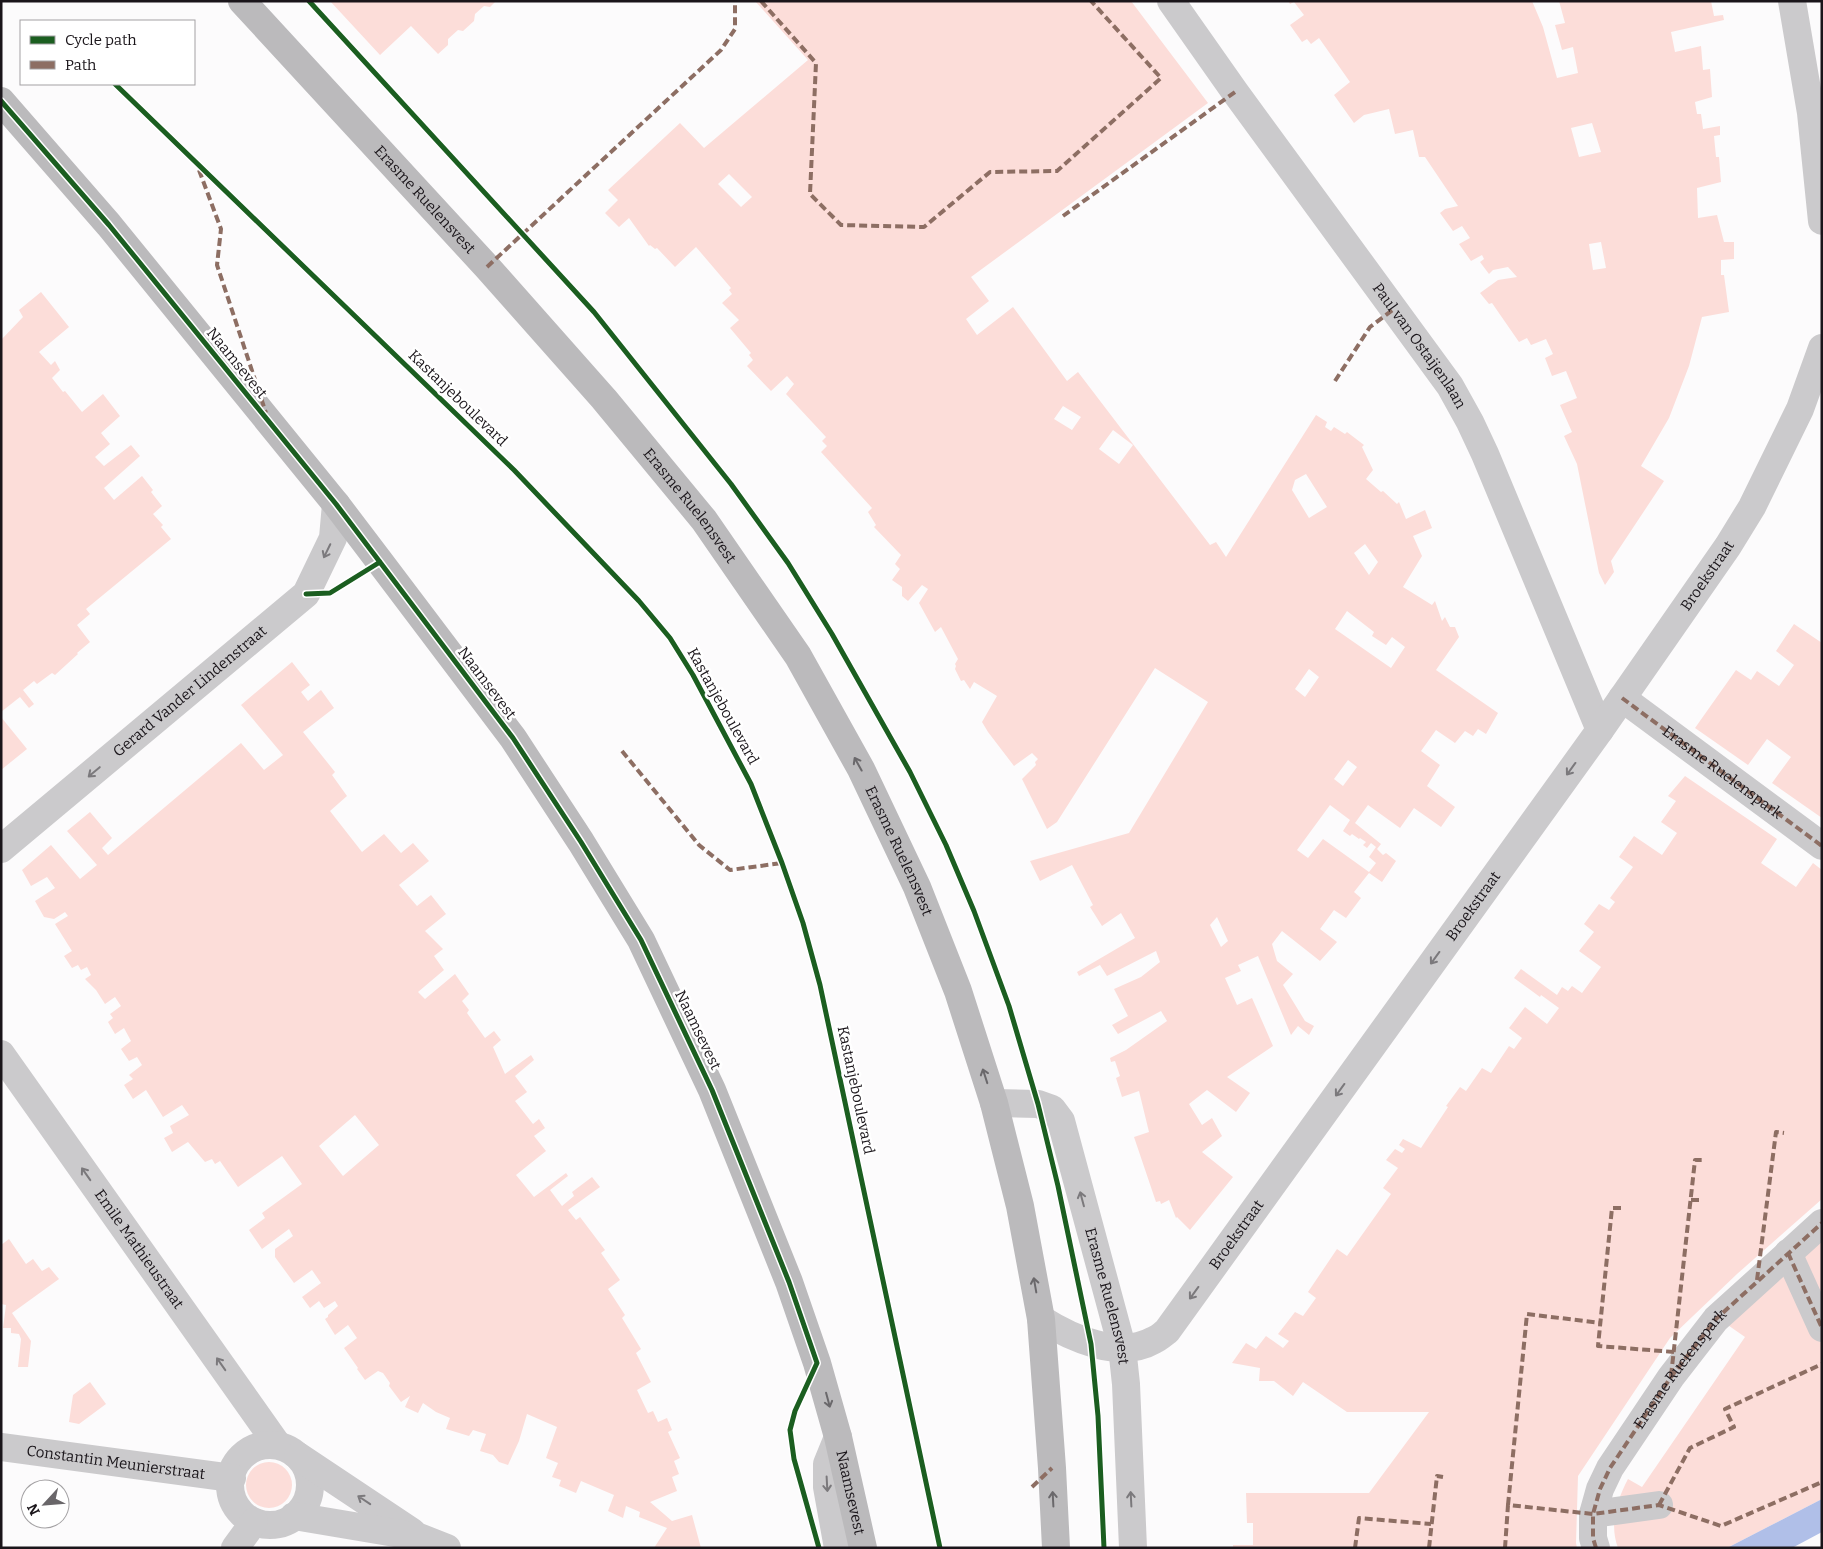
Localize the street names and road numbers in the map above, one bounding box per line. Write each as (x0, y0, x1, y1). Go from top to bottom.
street label: Erasme Ruelensvest (371, 142, 480, 258)
street label: Paul van Ostaijenlaan (1369, 279, 1470, 412)
street label: Naamsevest (203, 324, 271, 402)
street label: Kastanjeboulevard (405, 346, 511, 450)
street label: Erasme Ruelensvest (639, 445, 740, 567)
street label: Broekstraat (1677, 537, 1738, 614)
street label: Gerard Vander Lindenstraat (109, 621, 271, 761)
street label: Naamsevest (454, 643, 520, 723)
street label: Kastanjeboulevard (684, 645, 763, 767)
street label: Erasme Ruelenspark (1659, 722, 1786, 823)
street label: Erasme Ruelensvest (861, 783, 937, 919)
street label: Broekstraat (1442, 867, 1505, 944)
street label: Naamsevest (671, 987, 725, 1073)
street label: Kastanjeboulevard (834, 1024, 878, 1156)
street label: Emile Mathieustraat (91, 1186, 188, 1313)
street label: Broekstraat (1205, 1196, 1268, 1273)
street label: Erasme Ruelensvest (1081, 1226, 1133, 1366)
street label: Erasme Ruelenspark (1630, 1305, 1730, 1432)
street label: Constantin Meunierstraat (26, 1442, 207, 1483)
street label: Naamsevest (832, 1449, 869, 1537)

